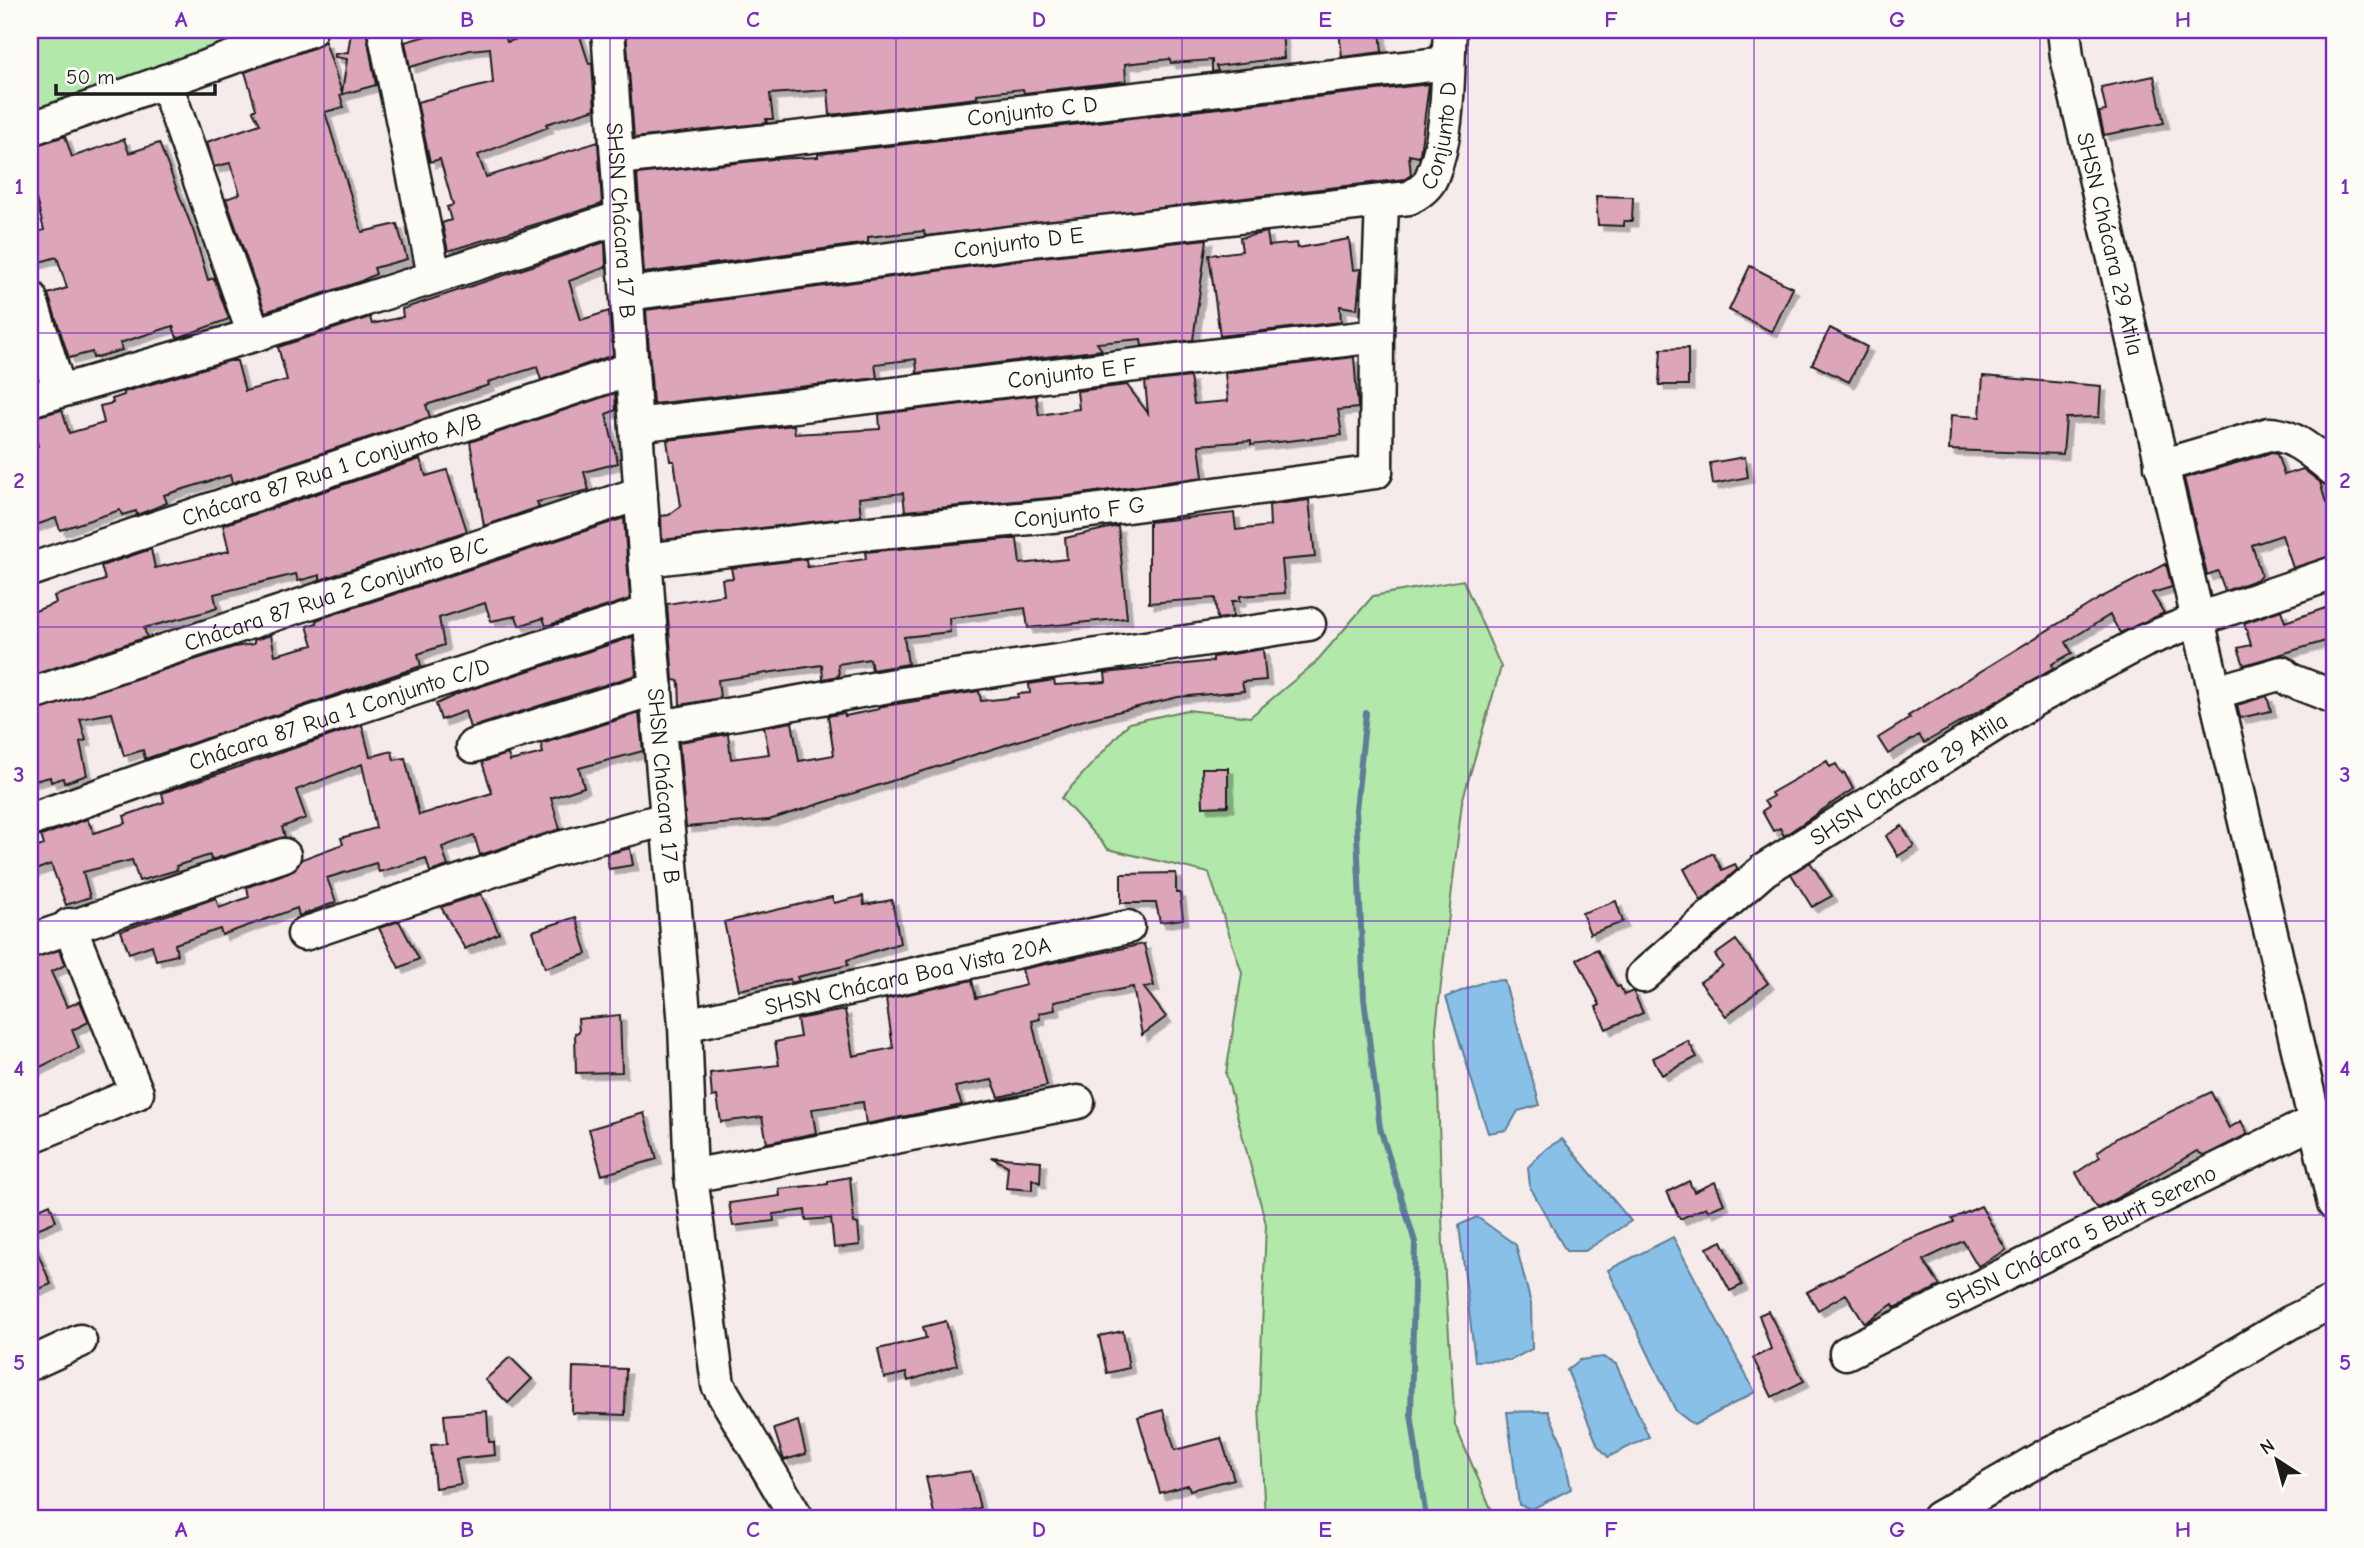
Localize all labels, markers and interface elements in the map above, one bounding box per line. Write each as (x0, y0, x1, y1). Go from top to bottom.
text: A (175, 6, 188, 33)
text: B (460, 6, 474, 33)
text: C (746, 6, 760, 33)
text: D (1032, 6, 1046, 33)
text: E (1318, 6, 1332, 33)
text: F (1604, 6, 1618, 33)
text: G (1889, 6, 1905, 33)
text: H (2175, 6, 2191, 33)
scale bar (56, 52, 215, 96)
text: 50 m (66, 65, 115, 89)
street label: Conjunto D (1414, 81, 1461, 195)
street label: Conjunto C D (966, 90, 1099, 132)
street label: SHSN Chácara 17 B (601, 122, 642, 319)
street label: SHSN Chácara 29 Atila (2071, 130, 2150, 358)
text: 1 (14, 173, 24, 200)
text: 1 (2340, 173, 2350, 200)
street label: Conjunto D E (952, 221, 1085, 264)
street label: Conjunto E F (1006, 351, 1139, 394)
street label: Chácara 87 Rua 1 Conjunto A/B (178, 406, 485, 532)
text: 2 (13, 467, 25, 494)
text: 2 (2339, 467, 2351, 494)
street label: Conjunto F G (1012, 490, 1147, 533)
street label: Chácara 87 Rua 2 Conjunto B/C (181, 531, 491, 657)
street label: Chácara 87 Rua 1 Conjunto C/D (185, 652, 493, 776)
street label: SHSN Chácara 17 B (642, 687, 686, 885)
street label: SHSN Chácara 29 Atila (1805, 706, 2013, 851)
text: 3 (13, 761, 25, 788)
text: 3 (2339, 761, 2351, 788)
street label: SHSN Chácara Boa Vista 20A (762, 931, 1053, 1021)
text: 4 (14, 1055, 25, 1082)
text: 4 (2340, 1055, 2351, 1082)
street label: SHSN Chácara 5 Burit Sereno (1941, 1159, 2221, 1315)
text: 5 (13, 1349, 25, 1376)
text: 5 (2339, 1349, 2351, 1376)
north arrow (2242, 1426, 2312, 1496)
text: N (2256, 1435, 2279, 1460)
text: A (175, 1516, 188, 1543)
text: B (460, 1516, 474, 1543)
text: C (746, 1516, 760, 1543)
text: D (1032, 1516, 1046, 1543)
text: E (1318, 1516, 1332, 1543)
text: F (1604, 1516, 1618, 1543)
text: G (1889, 1516, 1905, 1543)
text: H (2175, 1516, 2191, 1543)

